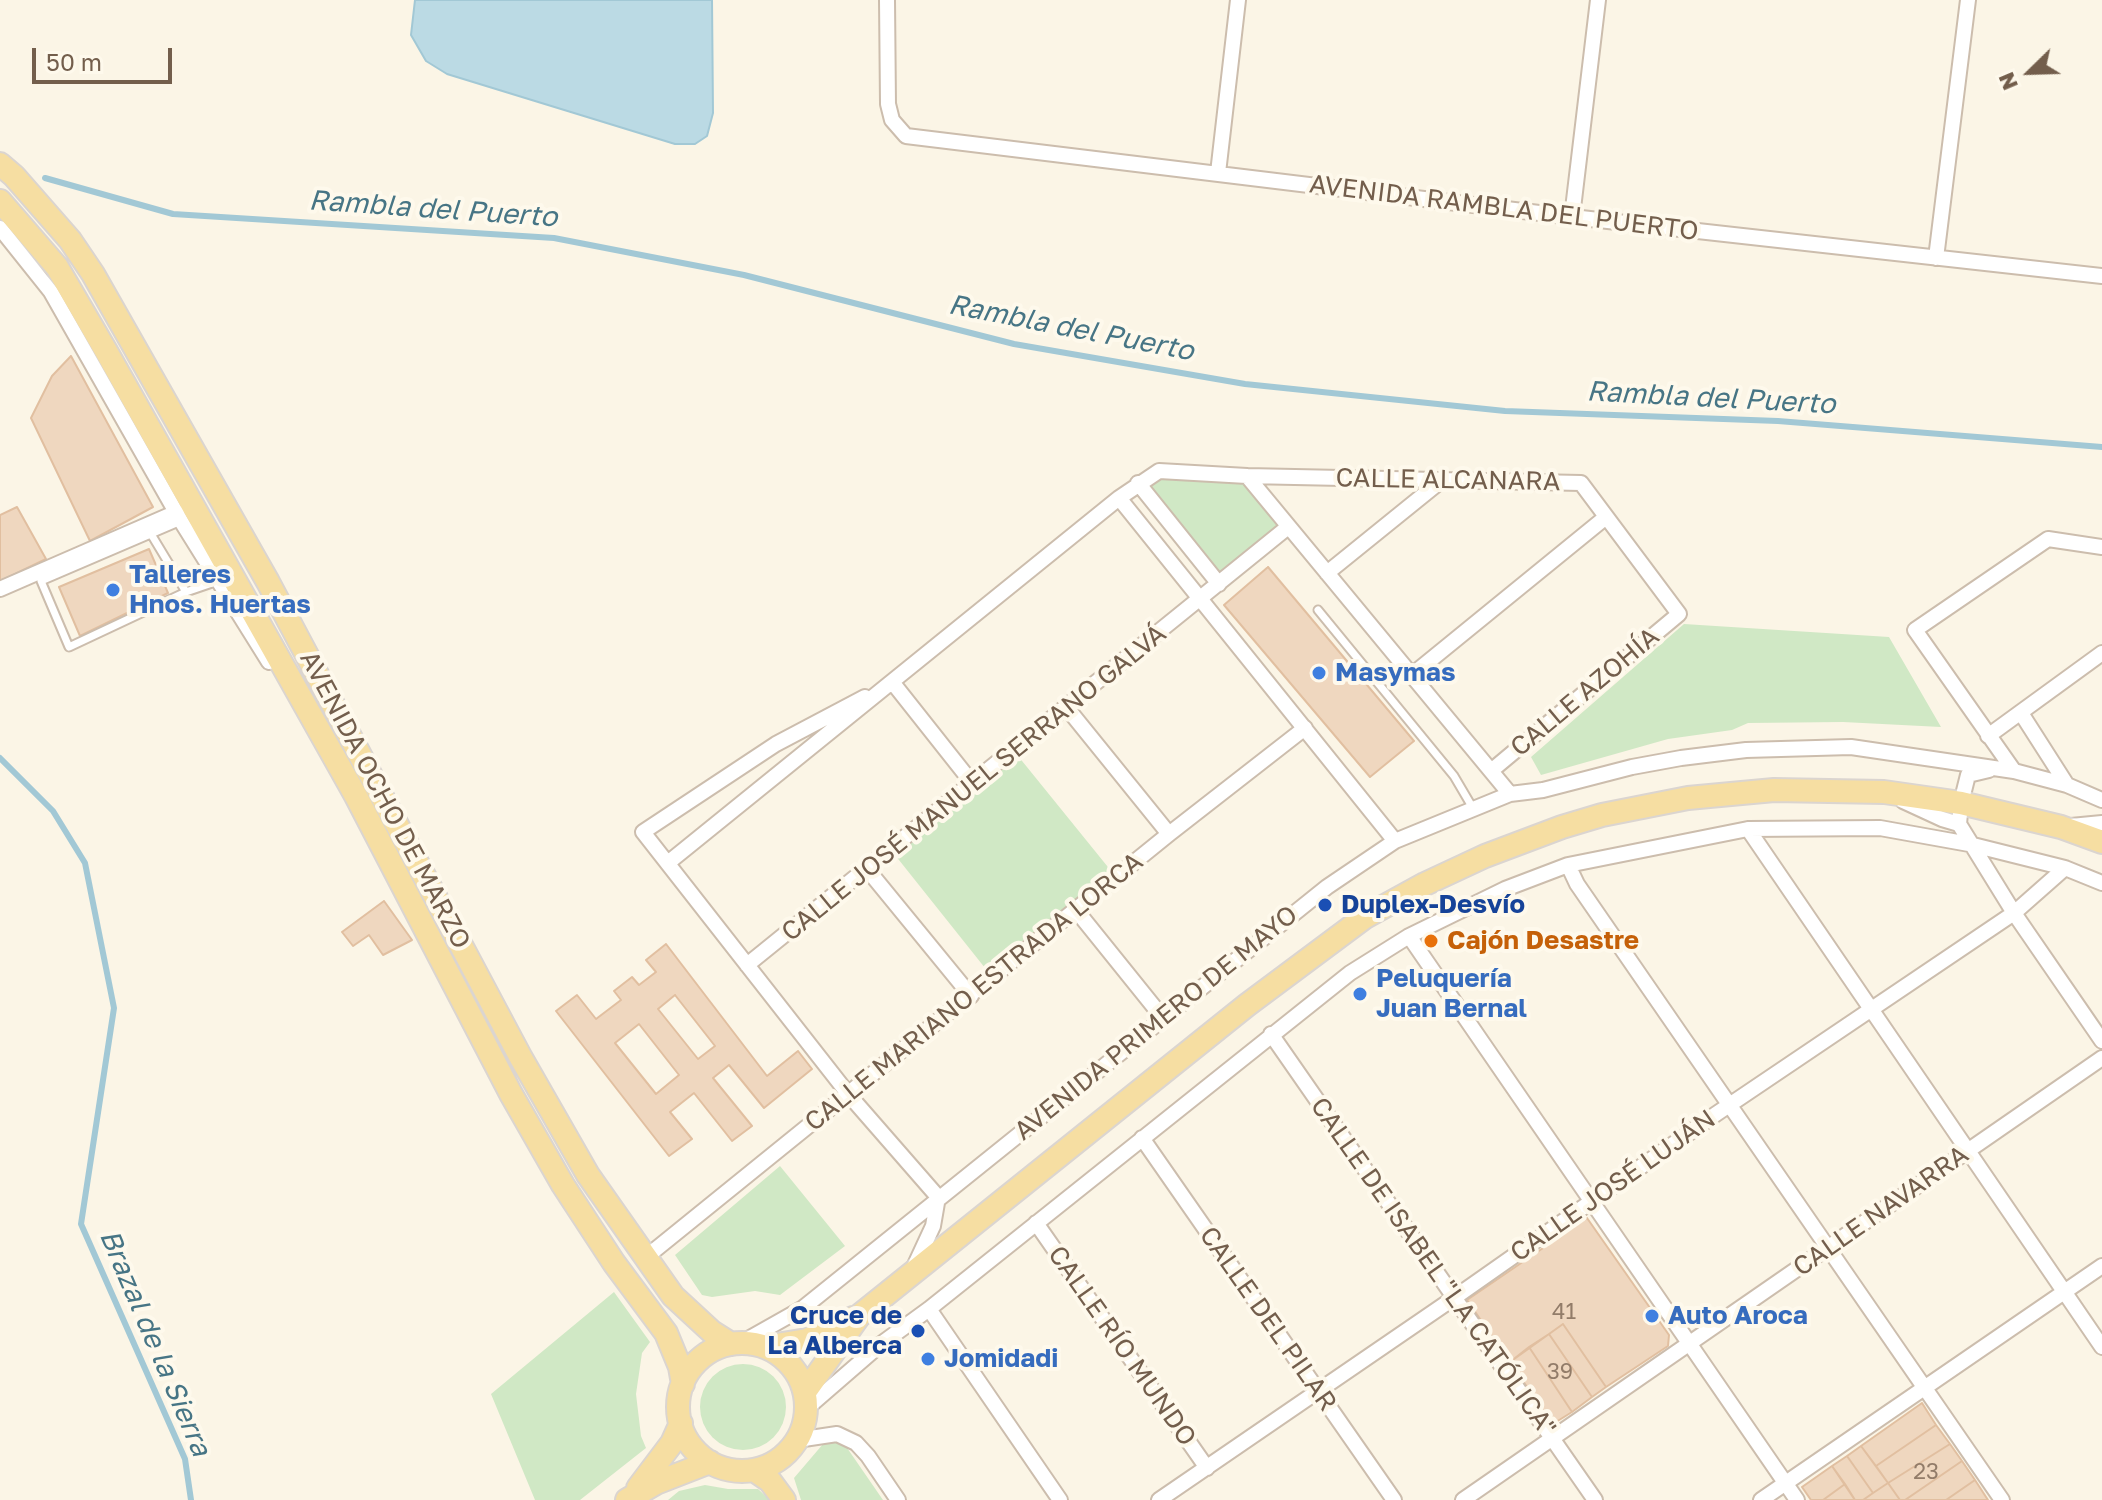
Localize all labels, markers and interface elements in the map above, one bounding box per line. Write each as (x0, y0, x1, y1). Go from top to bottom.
scale bar (36, 32, 176, 82)
north arrow (1990, 32, 2070, 112)
text: 50 m (46, 47, 102, 76)
text: N (1992, 69, 2023, 95)
street label: AVENIDA RAMBLA DEL PUERTO (1308, 169, 1700, 247)
water label: Rambla del Puerto (308, 184, 558, 234)
water label: Rambla del Puerto (946, 288, 1196, 368)
water label: Rambla del Puerto (1586, 375, 1836, 421)
street label: CALLE ALCANARA (1335, 462, 1561, 498)
place label: Talleres Hnos. Huertas (129, 559, 311, 620)
marker: Talleres Hnos. Huertas (104, 581, 122, 599)
street label: CALLE JOSÉ MANUEL SERRANO GALVÁ (775, 618, 1173, 948)
street label: CALLE AZOHÍA (1505, 621, 1665, 763)
street label: AVENIDA OCHO DE MARZO (293, 646, 477, 954)
place label: Masymas (1335, 657, 1456, 689)
marker: Masymas (1310, 664, 1328, 682)
street label: CALLE MARIANO ESTRADA LORCA (799, 846, 1149, 1138)
place label: Duplex-Desvío (1341, 889, 1525, 921)
marker: Duplex-Desvío (1316, 896, 1334, 914)
street label: AVENIDA PRIMERO DE MAYO (1008, 899, 1304, 1147)
place label: Cajón Desastre (1447, 925, 1639, 957)
marker: Cajón Desastre (1422, 932, 1440, 950)
place label: Peluquería Juan Bernal (1376, 963, 1527, 1024)
marker: Peluquería Juan Bernal (1351, 985, 1369, 1003)
street label: CALLE DE ISABEL "LA CATÓLICA" (1304, 1092, 1562, 1442)
street label: CALLE JOSÉ LUJÁN (1504, 1104, 1722, 1268)
street label: CALLE NAVARRA (1787, 1139, 1975, 1283)
street label: CALLE DEL PILAR (1193, 1221, 1343, 1417)
water label: Brazal de la Sierra (92, 1225, 218, 1461)
street label: CALLE RÍO MUNDO (1041, 1240, 1203, 1452)
house number: 41 (1552, 1299, 1576, 1325)
place label: Cruce de La Alberca (767, 1300, 902, 1362)
place label: Auto Aroca (1668, 1300, 1808, 1332)
marker: Auto Aroca (1643, 1307, 1661, 1325)
marker: Cruce de La Alberca (909, 1322, 927, 1340)
place label: Jomidadi (944, 1343, 1058, 1375)
marker: Jomidadi (919, 1350, 937, 1368)
house number: 39 (1547, 1359, 1573, 1385)
house number: 23 (1913, 1459, 1939, 1485)

